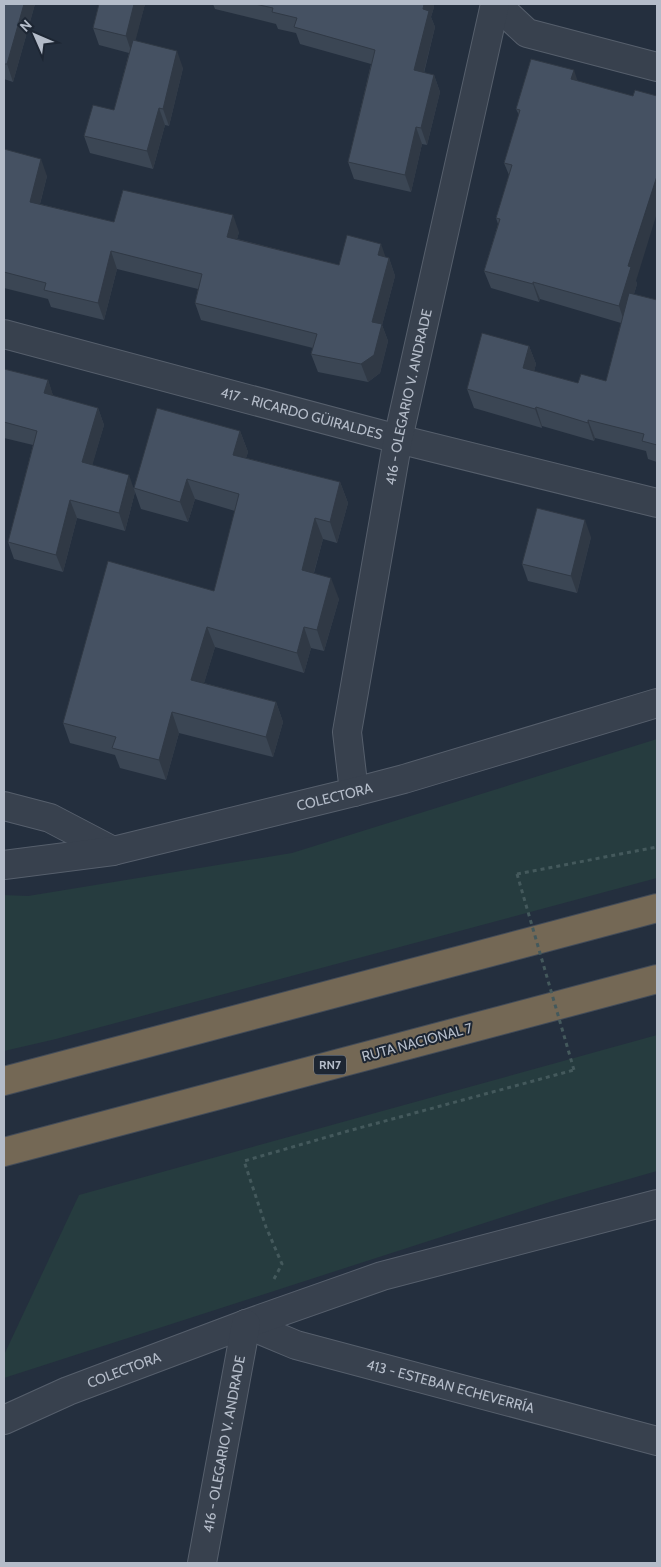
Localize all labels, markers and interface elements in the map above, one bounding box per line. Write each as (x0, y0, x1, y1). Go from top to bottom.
north arrow (10, 10, 60, 60)
text: N (16, 16, 36, 36)
street label: 416 - OLEGARIO V. ANDRADE (381, 307, 436, 487)
street label: 417 - RICARDO GÜIRALDES (219, 383, 385, 444)
street label: COLECTORA (295, 778, 375, 815)
street label: RUTA NACIONAL 7 (360, 1019, 474, 1065)
road number: RN7 (314, 1056, 346, 1074)
street label: COLECTORA (84, 1348, 164, 1392)
street label: 416 - OLEGARIO V. ANDRADE (199, 1354, 249, 1534)
street label: 413 - ESTEBAN ECHEVERRÍA (364, 1355, 537, 1417)

